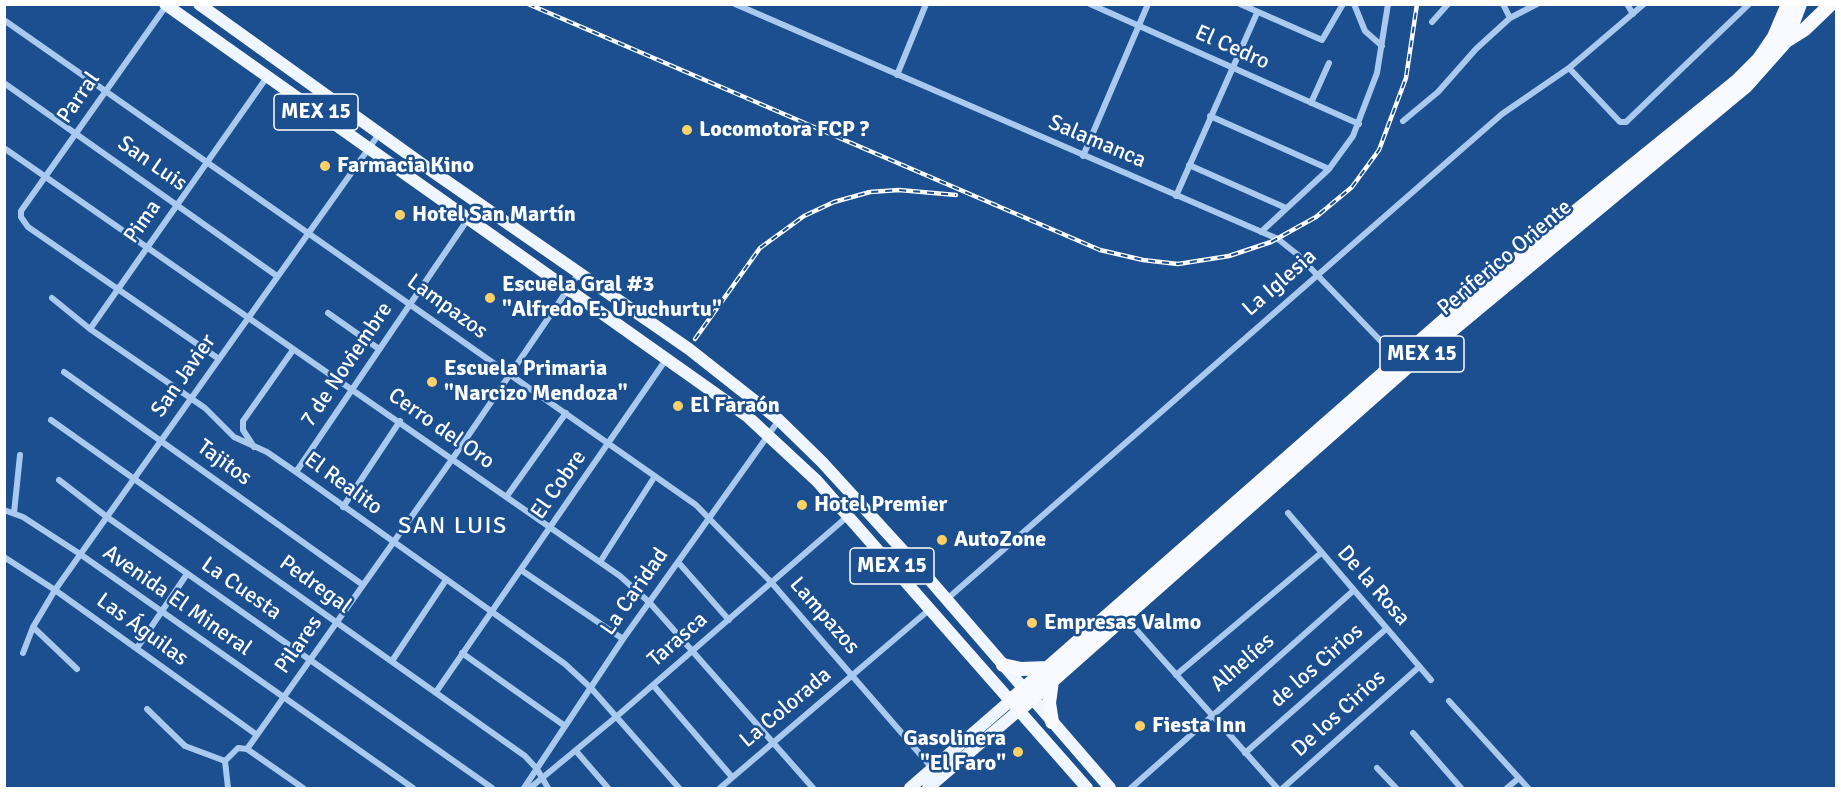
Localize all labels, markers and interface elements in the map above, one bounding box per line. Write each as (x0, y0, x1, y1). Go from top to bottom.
street label: El Cedro (1191, 20, 1273, 76)
street label: Parral (52, 67, 106, 129)
road number: MEX 15 (274, 94, 358, 130)
street label: Salamanca (1044, 110, 1150, 174)
place label: Locomotora FCP ? (699, 117, 869, 143)
marker: Locomotora FCP ? (680, 123, 694, 137)
street label: San Luis (112, 131, 192, 197)
place label: Farmacia Kino (337, 153, 474, 179)
marker: Farmacia Kino (318, 159, 332, 173)
street label: Periferico Oriente (1433, 194, 1577, 322)
street label: Pima (119, 195, 167, 249)
place label: Hotel San Martín (412, 202, 576, 228)
marker: Hotel San Martín (393, 208, 407, 222)
street label: La Iglesia (1238, 244, 1322, 322)
street label: Lampazos (401, 269, 493, 345)
place label: Escuela Gral #3 "Alfredo E. Uruchurtu" (502, 272, 722, 324)
marker: Escuela Gral #3 "Alfredo E. Uruchurtu" (483, 291, 497, 305)
street label: 7 de Noviembre (296, 298, 398, 432)
street label: San Javier (146, 329, 222, 423)
road number: MEX 15 (1380, 336, 1464, 372)
place label: Escuela Primaria "Narcizo Mendoza" (444, 356, 628, 408)
marker: Escuela Primaria "Narcizo Mendoza" (425, 375, 439, 389)
street label: Cerro del Oro (383, 383, 499, 475)
place label: El Faraón (690, 393, 780, 419)
marker: El Faraón (671, 399, 685, 413)
street label: Tajitos (192, 434, 256, 492)
street label: El Cobre (526, 445, 592, 525)
street label: El Realito (299, 447, 387, 521)
place label: Hotel Premier (814, 492, 947, 518)
marker: Hotel Premier (795, 498, 809, 512)
district label: SAN LUIS (398, 513, 508, 541)
place label: AutoZone (954, 527, 1046, 553)
marker: AutoZone (935, 533, 949, 547)
street label: Avenida El Mineral (98, 540, 256, 662)
street label: De la Rosa (1331, 540, 1415, 632)
street label: La Caridad (595, 543, 675, 641)
road number: MEX 15 (850, 548, 934, 584)
street label: Pedregal (274, 550, 356, 620)
street label: La Cuesta (196, 552, 286, 626)
street label: Lampazos (783, 572, 865, 660)
street label: Las Águilas (91, 588, 193, 672)
street label: Tarasca (643, 607, 713, 673)
place label: Empresas Valmo (1044, 610, 1201, 636)
street label: Pilares (270, 611, 328, 679)
marker: Empresas Valmo (1025, 616, 1039, 630)
street label: de los Cirios (1265, 619, 1369, 713)
street label: Alhelíes (1206, 628, 1280, 698)
street label: La Colorada (735, 662, 837, 754)
street label: De los Cirios (1287, 665, 1391, 763)
place label: Fiesta Inn (1152, 713, 1246, 739)
marker: Fiesta Inn (1133, 719, 1147, 733)
place label: Gasolinera "El Faro" (903, 726, 1006, 778)
marker: Gasolinera "El Faro" (1011, 745, 1025, 759)

